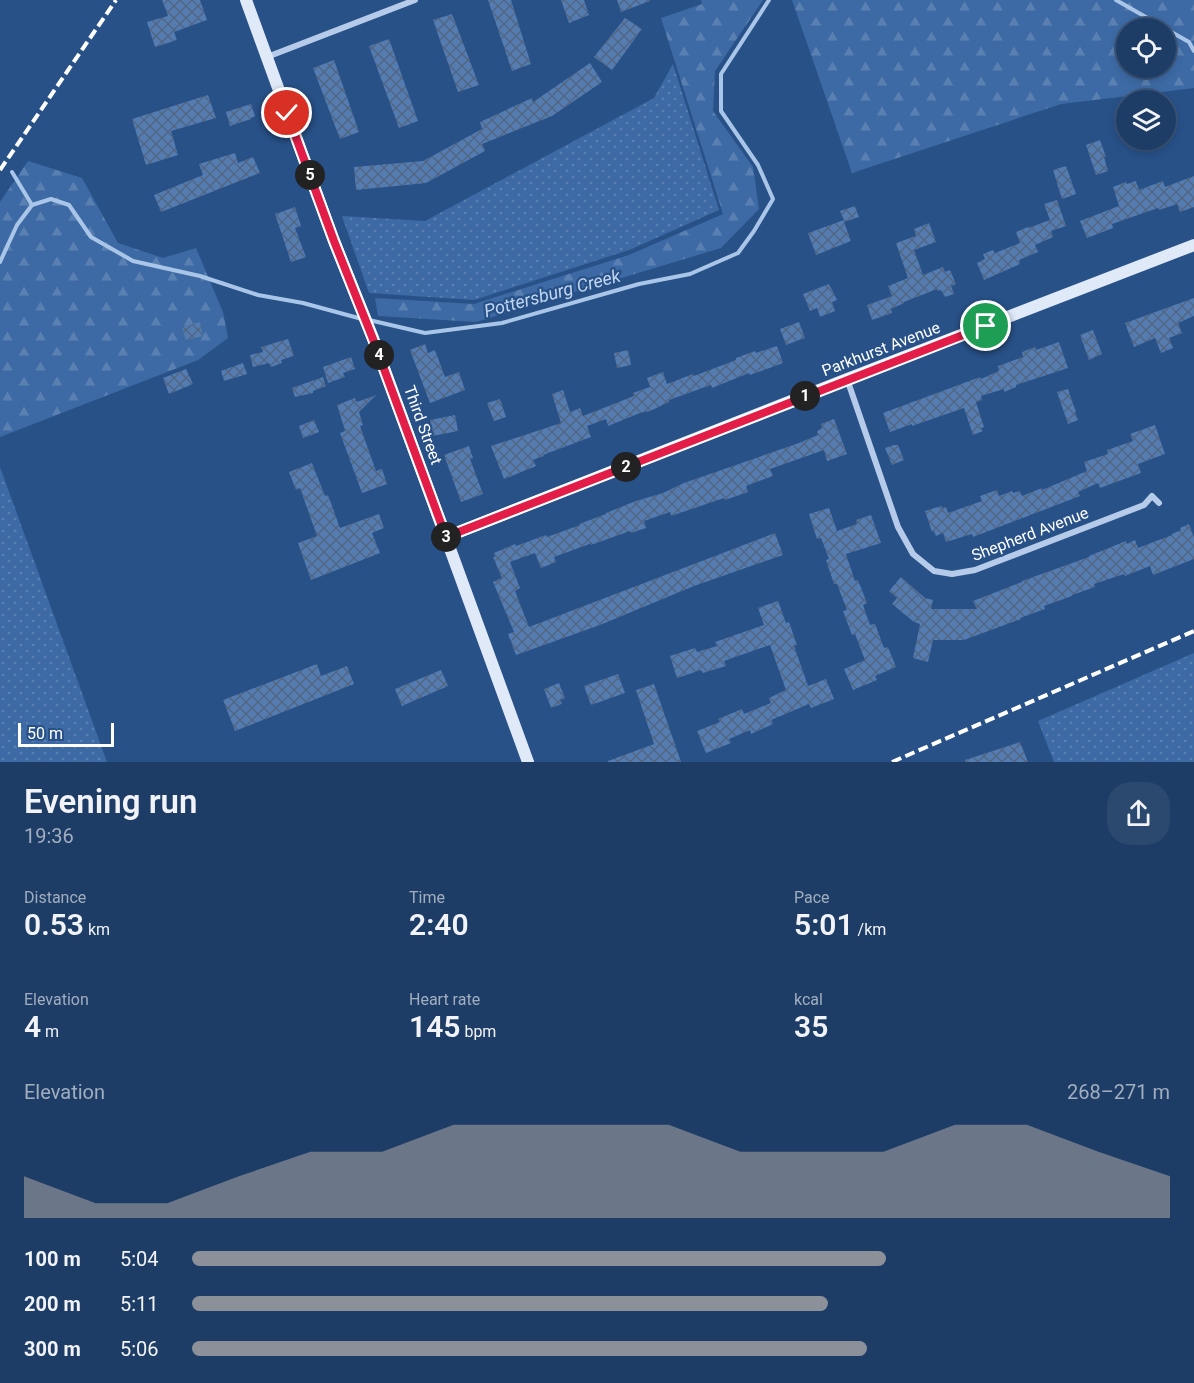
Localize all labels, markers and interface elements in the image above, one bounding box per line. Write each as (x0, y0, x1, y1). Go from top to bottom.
map controls (1116, 18, 1176, 150)
button: locate (1116, 18, 1176, 78)
pin (261, 87, 312, 138)
button: layers (1116, 90, 1176, 150)
icon: check (270, 96, 303, 129)
pin: 5 (295, 160, 325, 190)
text: 5 (305, 165, 315, 184)
water label: Pottersburg Creek (482, 264, 624, 321)
pin (960, 300, 1011, 351)
icon: arrive (969, 309, 1002, 342)
street label: Parkhurst Avenue (819, 318, 943, 380)
pin: 4 (364, 340, 394, 370)
text: 4 (374, 345, 384, 364)
pin: 1 (790, 381, 820, 411)
street label: Third Street (400, 383, 446, 467)
text: 1 (800, 386, 810, 405)
pin: 2 (611, 452, 641, 482)
text: 2 (621, 457, 631, 476)
street label: Shepherd Avenue (969, 503, 1091, 565)
pin: 3 (431, 522, 461, 552)
text: 3 (441, 527, 451, 546)
scale bar (18, 720, 114, 748)
text: 50 m (27, 724, 63, 743)
text: Evening run (24, 782, 197, 821)
button: share (1107, 782, 1170, 845)
text: 19:36 (24, 824, 74, 848)
text: Distance (24, 888, 86, 907)
text: Time (409, 888, 445, 907)
text: Pace (794, 888, 830, 907)
text: 0.53 (24, 907, 84, 942)
text: 2:40 (409, 907, 469, 942)
text: 5:01 (794, 907, 854, 942)
text: km (84, 920, 110, 939)
text: /km (854, 920, 886, 939)
text: Elevation (24, 990, 89, 1009)
text: Heart rate (409, 990, 480, 1009)
text: kcal (794, 990, 823, 1009)
text: 4 (24, 1009, 41, 1044)
text: 145 (409, 1009, 460, 1044)
text: 35 (794, 1009, 828, 1044)
text: m (41, 1022, 59, 1041)
text: bpm (460, 1022, 496, 1041)
text: Elevation (24, 1080, 105, 1104)
text: 268–271 m (1067, 1080, 1170, 1104)
text: 100 m (24, 1247, 81, 1271)
text: 5:04 (120, 1247, 159, 1271)
text: 200 m (24, 1292, 81, 1316)
text: 5:11 (120, 1292, 159, 1316)
text: 300 m (24, 1337, 81, 1361)
text: 5:06 (120, 1337, 159, 1361)

